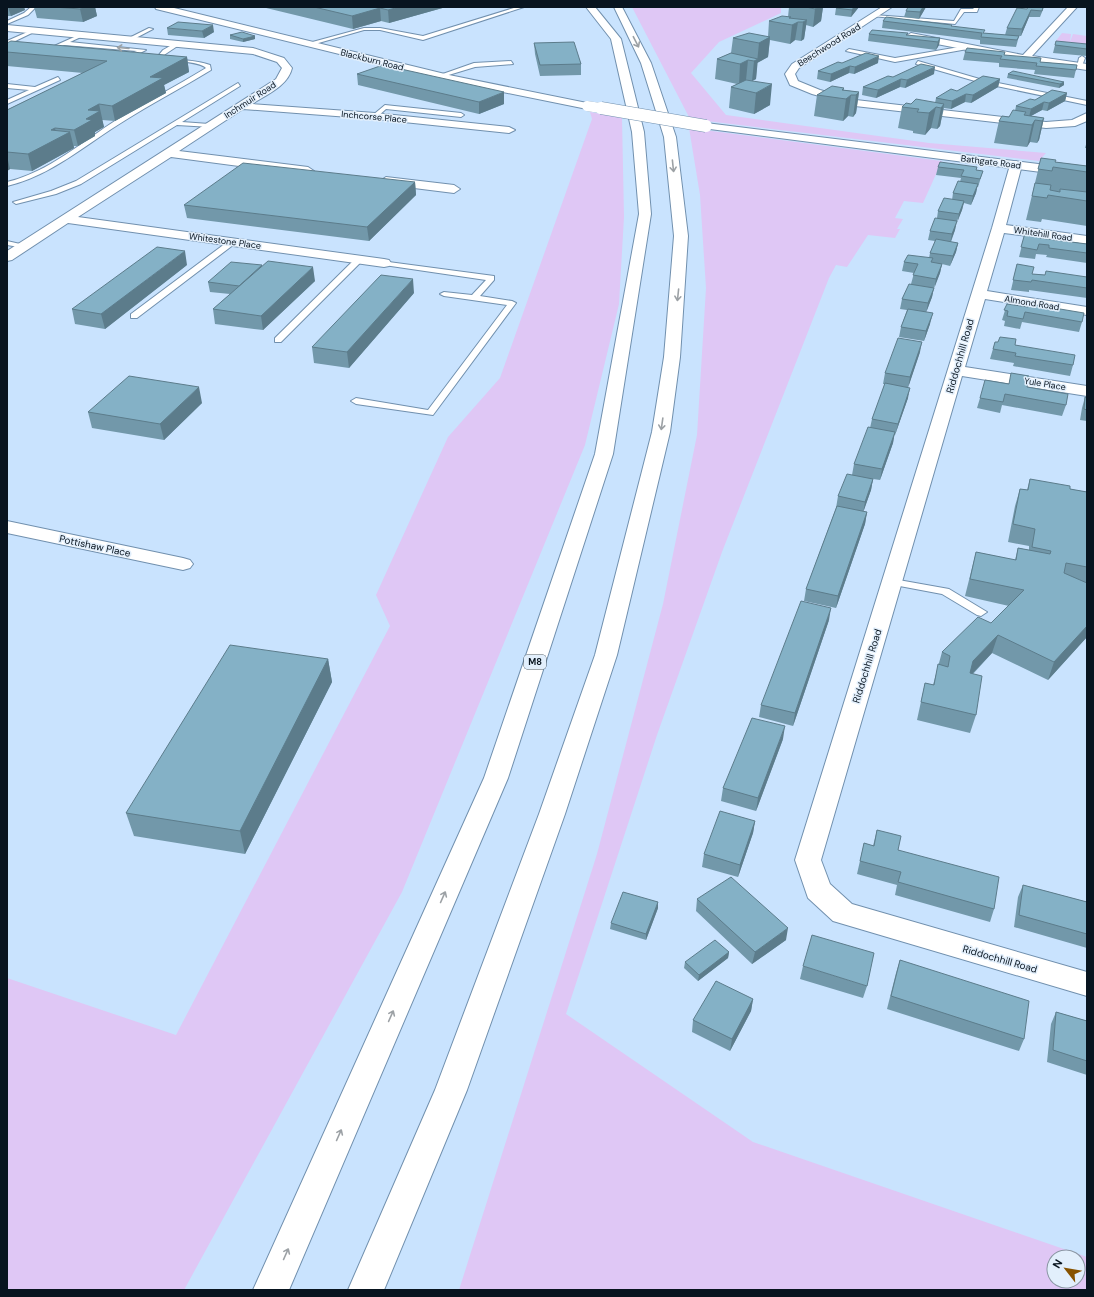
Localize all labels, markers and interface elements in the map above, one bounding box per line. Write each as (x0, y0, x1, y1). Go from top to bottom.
street label: Beechwood Road (795, 21, 863, 69)
one-way arrow (633, 36, 640, 48)
one-way arrow (117, 44, 130, 52)
street label: Blackburn Road (339, 46, 405, 74)
street label: Inchmuir Road (222, 79, 279, 121)
street label: Inchcorse Place (341, 108, 407, 126)
street label: Bathgate Road (960, 152, 1022, 172)
one-way arrow (669, 159, 677, 172)
street label: Whitehill Road (1013, 224, 1074, 244)
street label: Whitestone Place (188, 230, 262, 252)
one-way arrow (674, 288, 682, 301)
street label: Almond Road (1004, 293, 1061, 313)
street label: Riddochhill Road (943, 317, 977, 395)
street label: Yule Place (1023, 375, 1067, 393)
one-way arrow (658, 417, 666, 430)
street label: Pottishaw Place (58, 532, 132, 560)
street label: Riddochhill Road (850, 627, 884, 705)
road number: M8 (524, 655, 546, 669)
one-way arrow (440, 892, 448, 904)
street label: Riddochhill Road (961, 942, 1039, 976)
one-way arrow (388, 1011, 395, 1023)
one-way arrow (335, 1130, 343, 1142)
one-way arrow (283, 1249, 290, 1261)
north arrow (1046, 1249, 1086, 1289)
text: N (1049, 1257, 1065, 1271)

